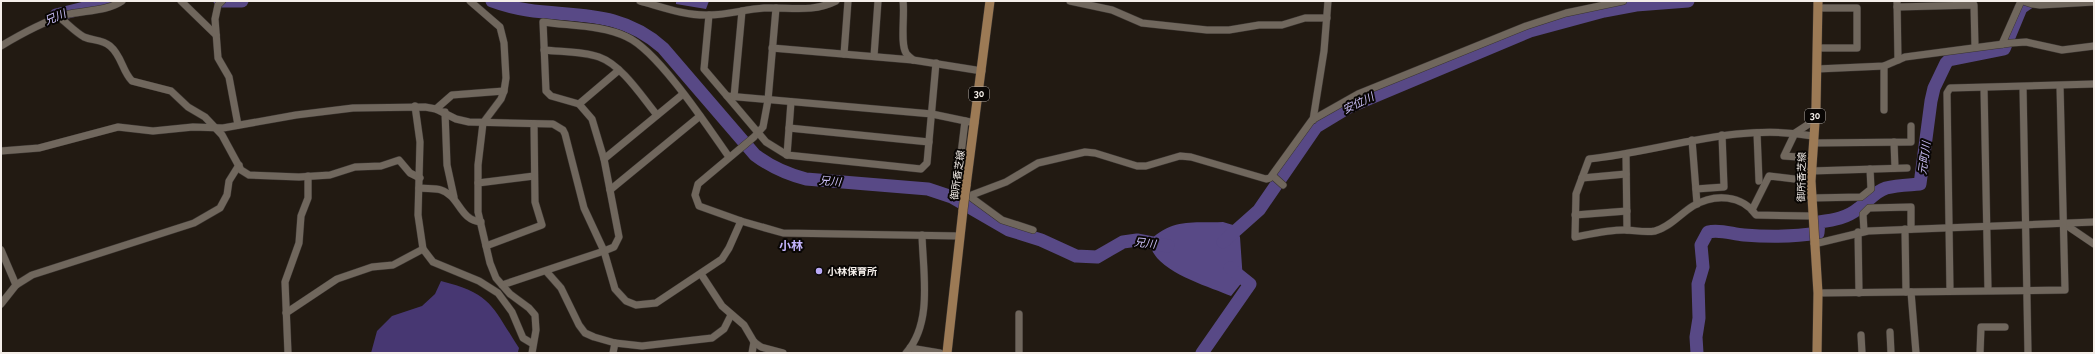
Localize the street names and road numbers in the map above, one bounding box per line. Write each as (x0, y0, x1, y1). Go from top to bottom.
road number: 30 (969, 87, 989, 101)
road number: 30 (1805, 109, 1825, 123)
street label: 御所香芝線 (949, 150, 966, 201)
street label: 御所香芝線 (1796, 152, 1807, 202)

